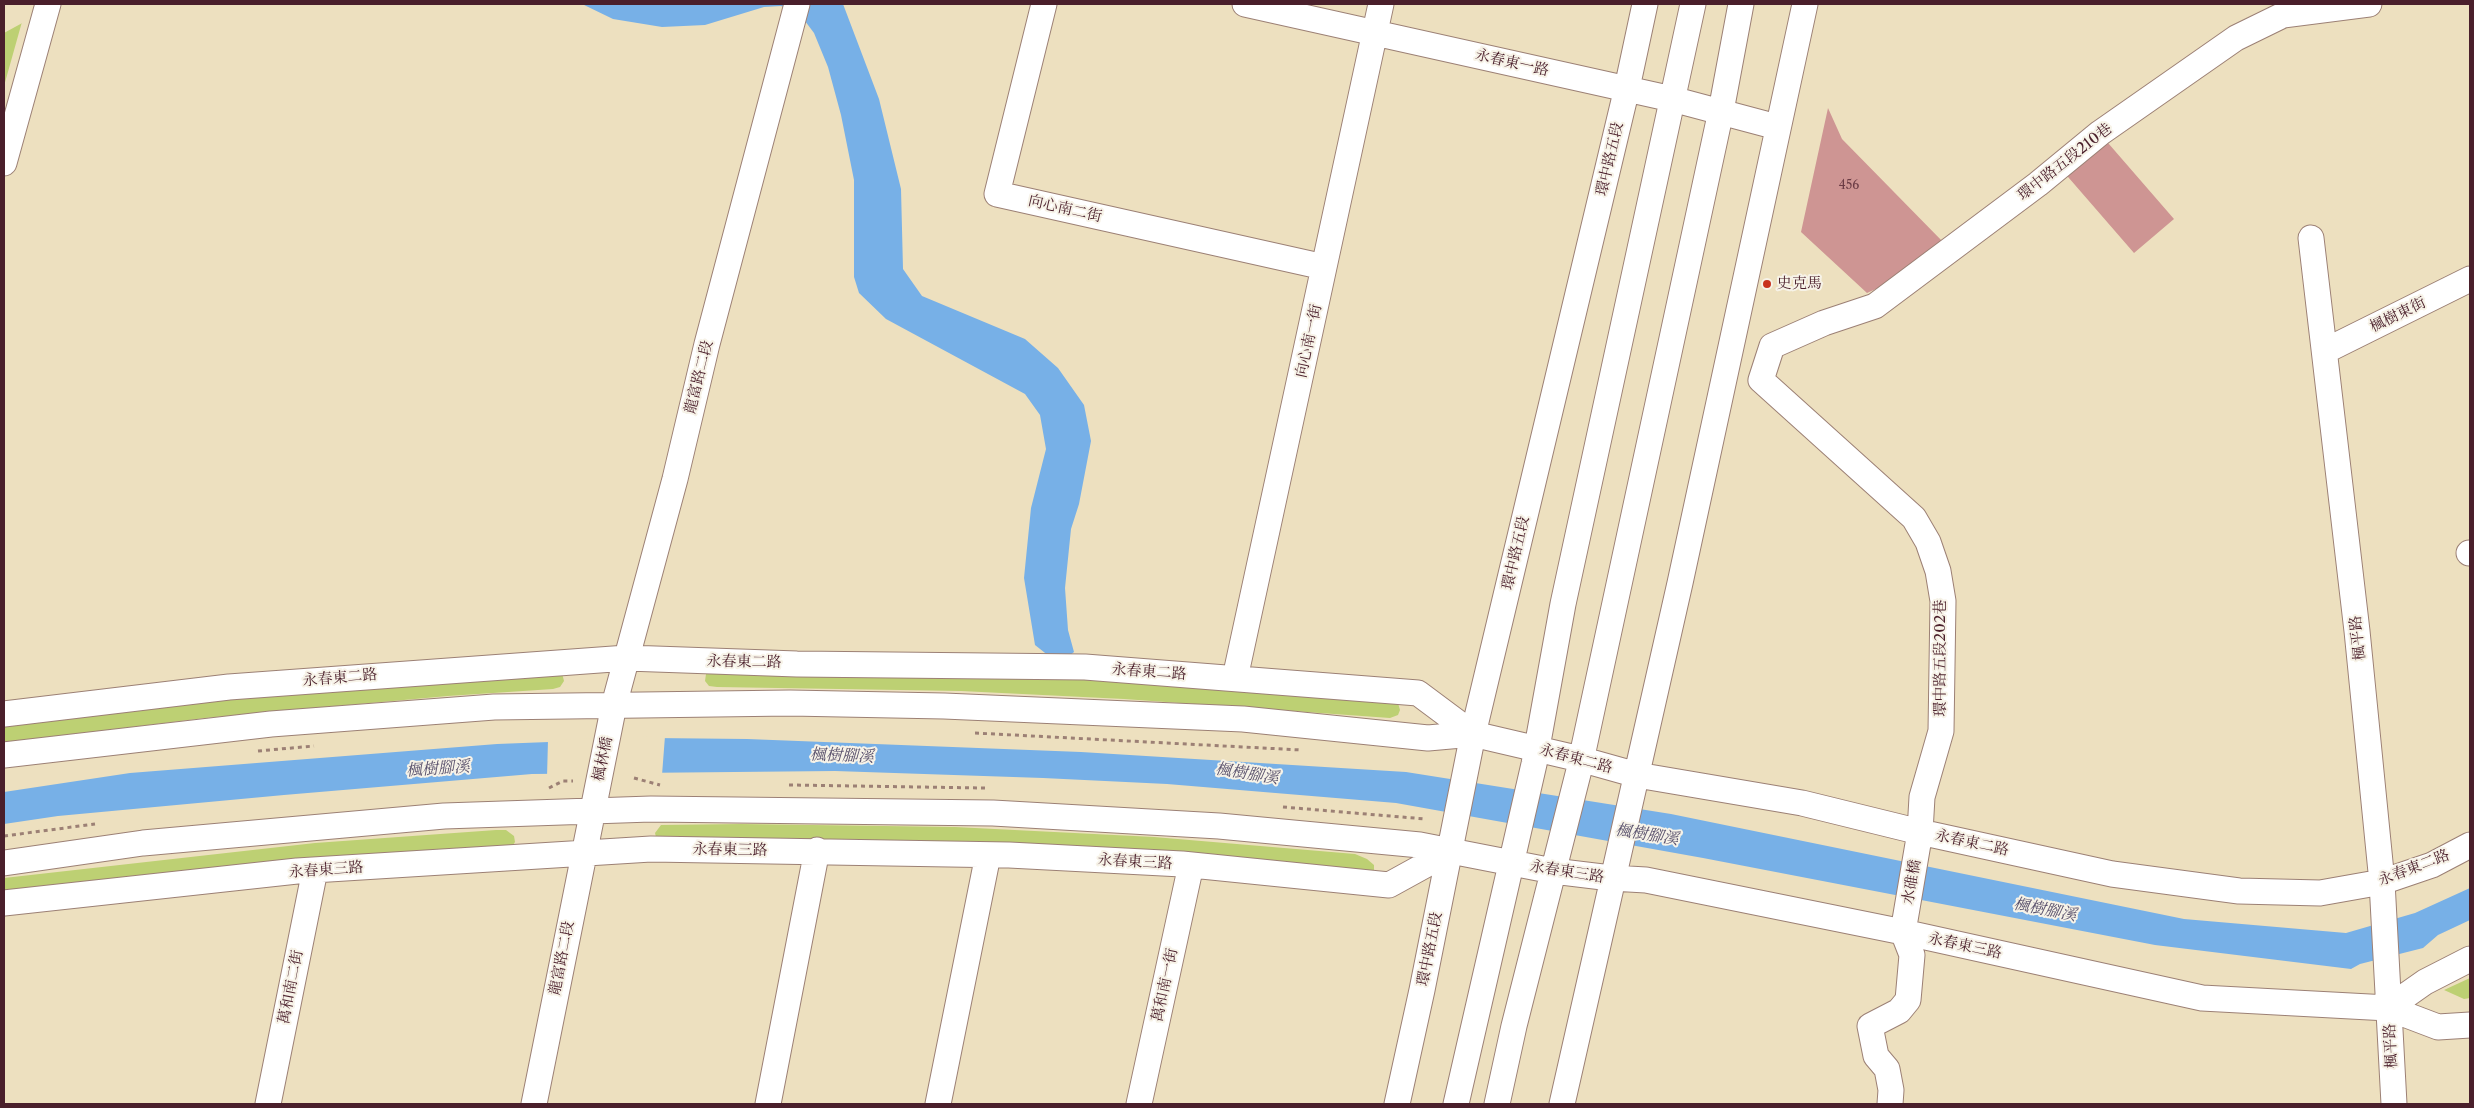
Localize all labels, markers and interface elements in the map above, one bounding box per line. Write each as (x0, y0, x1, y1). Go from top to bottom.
street label: 永春東一路 (1473, 46, 1551, 80)
street label: 環中路五段 (1593, 120, 1627, 198)
street label: 環中路五段210巷 (2014, 120, 2116, 204)
house number: 456 (1839, 179, 1859, 193)
street label: 向心南二街 (1026, 192, 1104, 226)
place label: 史克馬 (1777, 275, 1822, 293)
marker: 史克馬 (1761, 278, 1773, 290)
street label: 楓樹東街 (2367, 294, 2429, 336)
street label: 向心南一街 (1292, 302, 1326, 380)
street label: 龍富路二段 (681, 338, 717, 416)
street label: 環中路五段 (1499, 514, 1533, 592)
street label: 環中路五段202巷 (1932, 600, 1950, 716)
street label: 楓平路 (2347, 615, 2369, 661)
street label: 永春東二路 (706, 652, 782, 672)
street label: 永春東二路 (1111, 660, 1187, 684)
street label: 永春東二路 (302, 666, 378, 690)
street label: 楓林橋 (590, 735, 616, 783)
street label: 永春東二路 (1537, 741, 1615, 777)
water label: 楓樹腳溪 (810, 745, 874, 767)
water label: 楓樹腳溪 (405, 757, 471, 781)
water label: 楓樹腳溪 (1214, 760, 1280, 788)
water label: 楓樹腳溪 (1614, 821, 1680, 849)
street label: 永春東二路 (1933, 826, 2011, 860)
street label: 永春東三路 (692, 840, 768, 860)
street label: 永春東二路 (2376, 846, 2452, 890)
street label: 永春東三路 (1097, 851, 1173, 873)
street label: 永春東三路 (1529, 857, 1605, 887)
street label: 永春東三路 (288, 858, 364, 882)
street label: 水碓橋 (1899, 858, 1925, 906)
water label: 楓樹腳溪 (2012, 894, 2078, 926)
street label: 環中路五段 (1414, 910, 1446, 988)
street label: 龍富路二段 (546, 919, 578, 997)
street label: 永春東三路 (1926, 929, 2004, 963)
street label: 萬和南一街 (1148, 946, 1182, 1024)
street label: 萬和南二街 (275, 948, 307, 1026)
street label: 楓平路 (2381, 1023, 2401, 1069)

